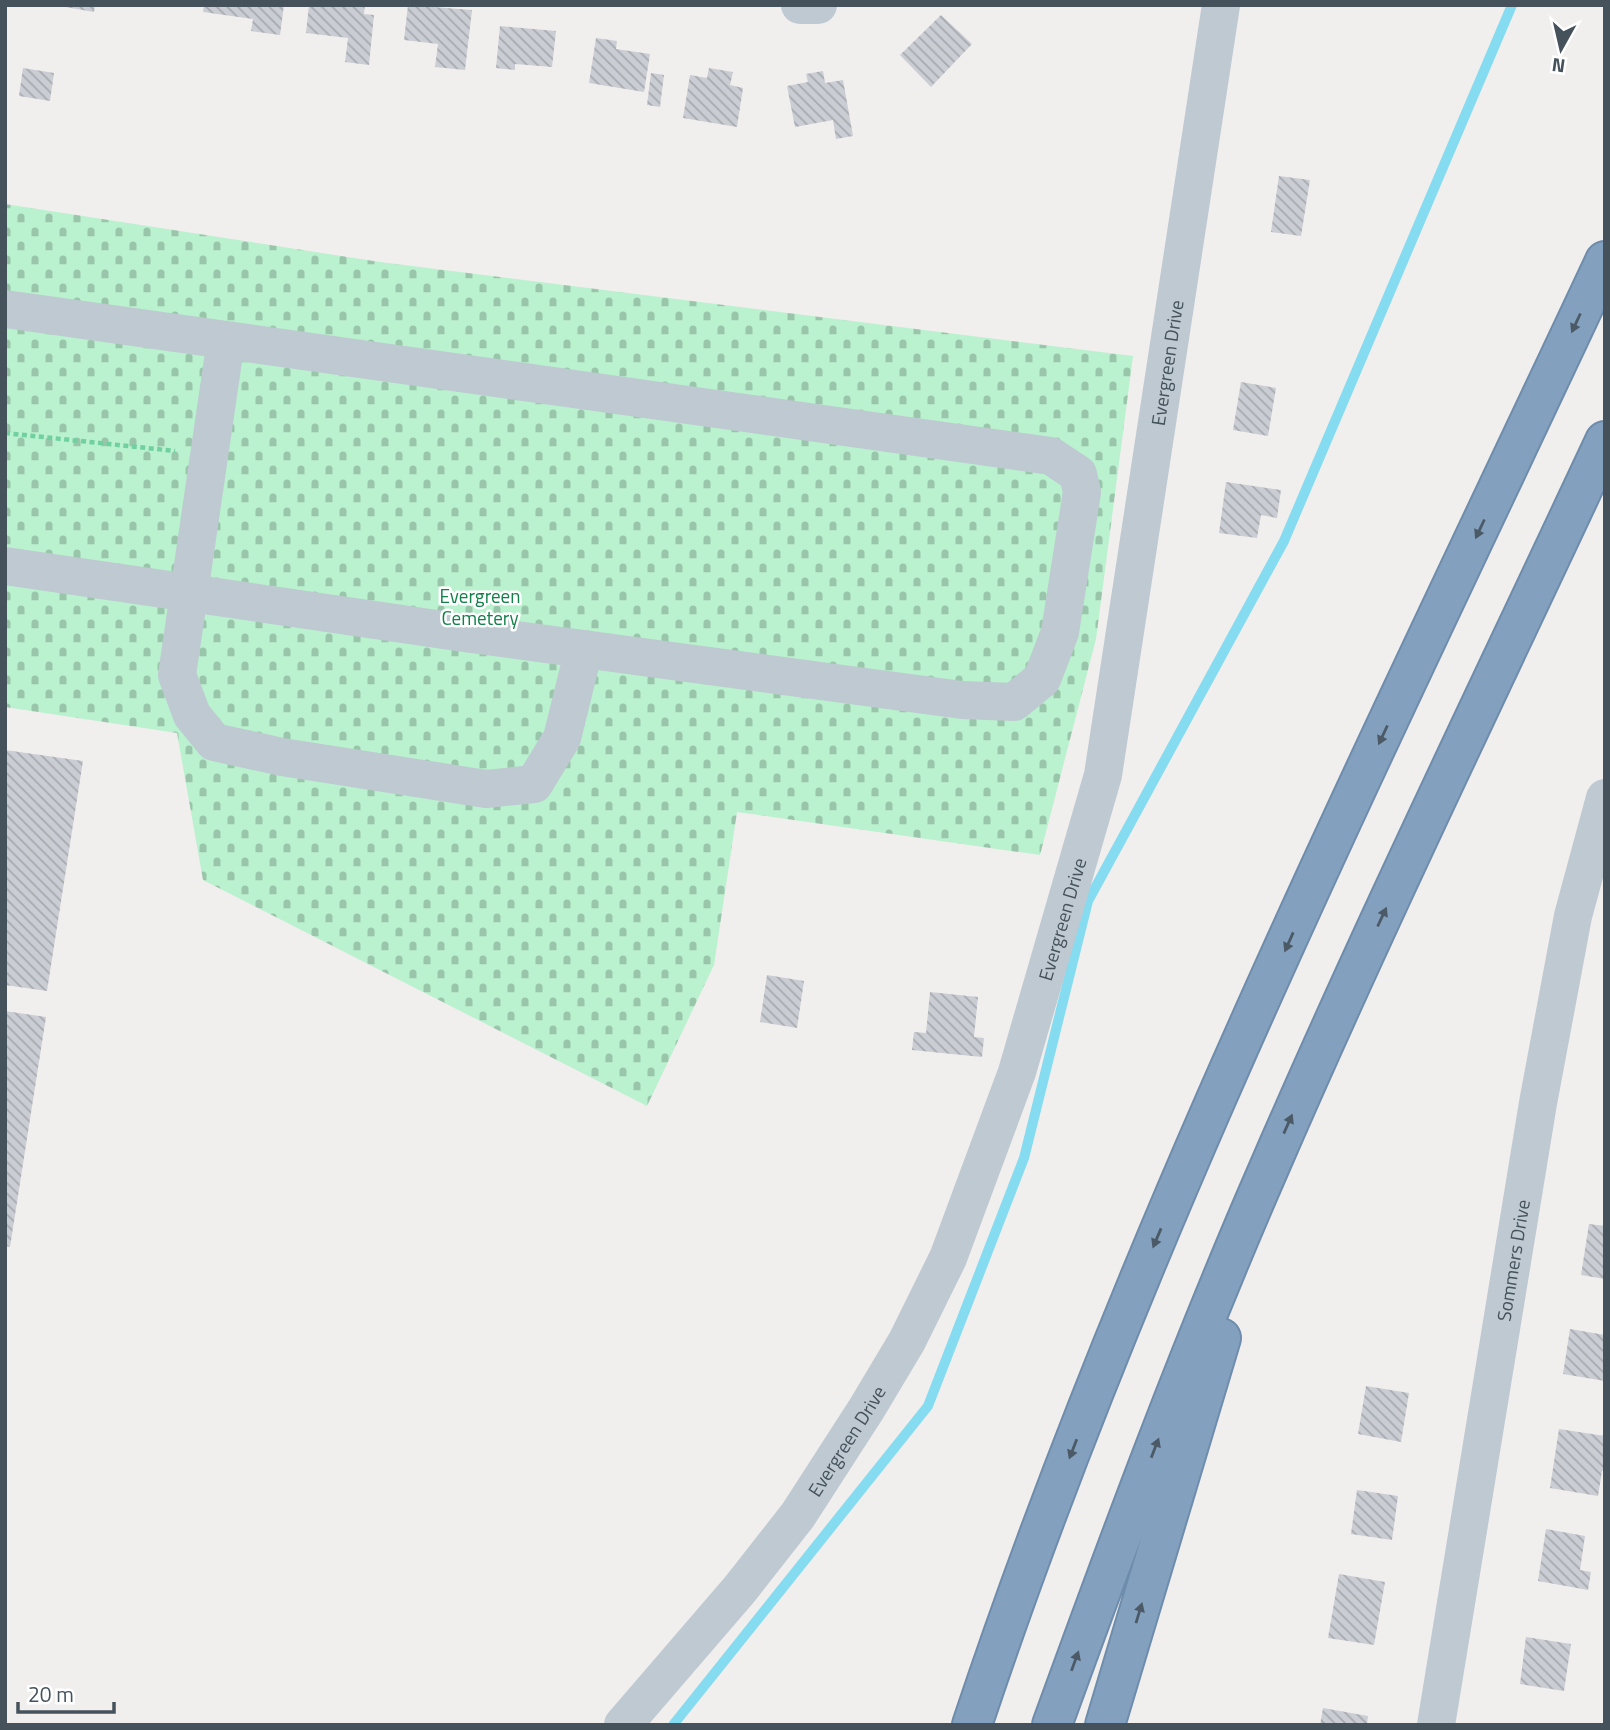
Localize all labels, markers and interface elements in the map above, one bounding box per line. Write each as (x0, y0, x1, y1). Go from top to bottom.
north arrow (1526, 14, 1596, 84)
text: N (1550, 51, 1567, 82)
street label: Evergreen Drive (1142, 298, 1190, 428)
one-way arrow (1570, 313, 1582, 333)
one-way arrow (1474, 519, 1485, 539)
park label: Evergreen Cemetery (440, 581, 520, 632)
one-way arrow (1377, 725, 1389, 745)
street label: Evergreen Drive (1030, 854, 1093, 984)
one-way arrow (1377, 906, 1388, 927)
one-way arrow (1283, 932, 1295, 952)
one-way arrow (1282, 1114, 1294, 1134)
street label: Sommers Drive (1488, 1197, 1536, 1323)
one-way arrow (1152, 1228, 1163, 1249)
street label: Evergreen Drive (799, 1379, 892, 1502)
one-way arrow (1150, 1437, 1161, 1458)
one-way arrow (1067, 1439, 1078, 1460)
one-way arrow (1135, 1602, 1145, 1623)
one-way arrow (1070, 1650, 1081, 1671)
scale bar (18, 1670, 114, 1714)
text: 20 m (28, 1678, 74, 1710)

